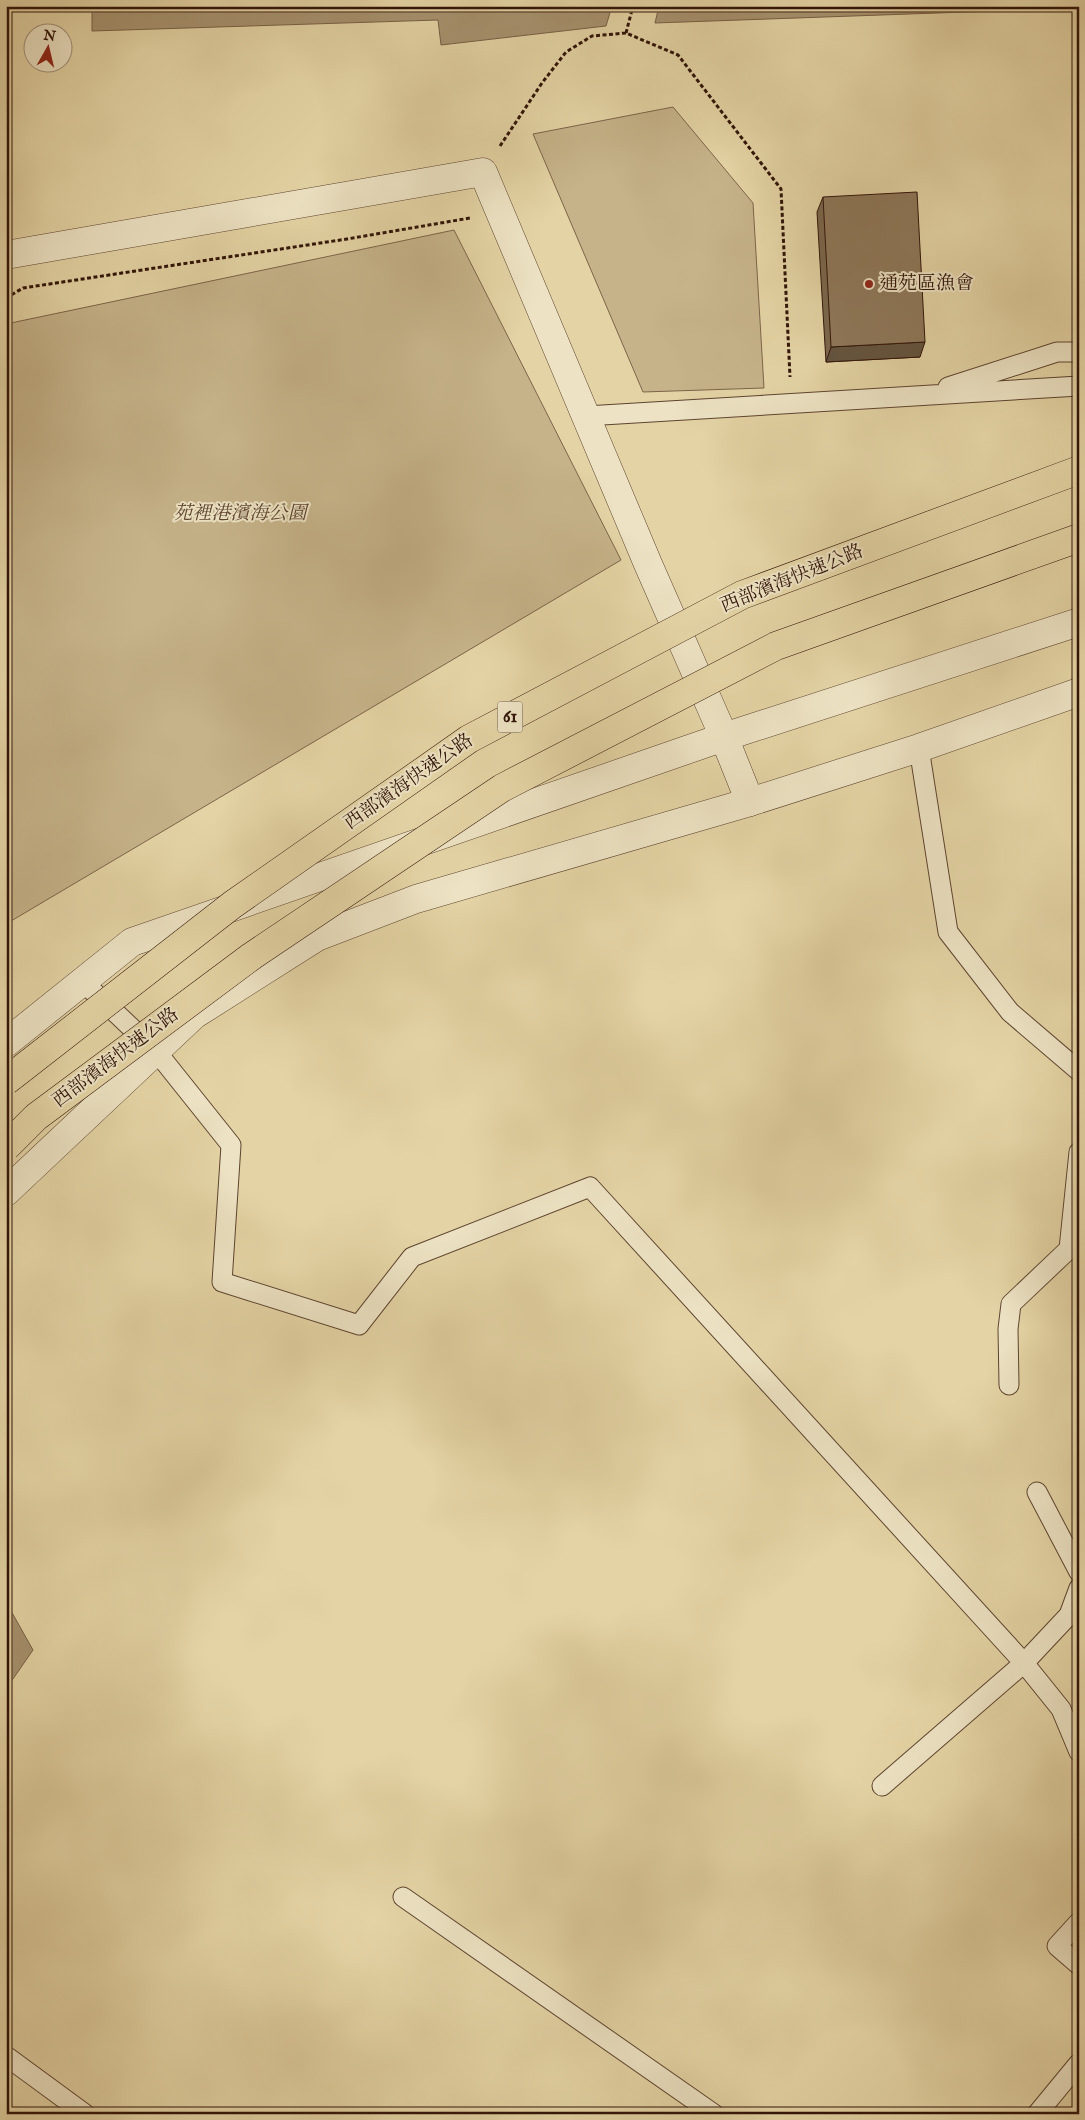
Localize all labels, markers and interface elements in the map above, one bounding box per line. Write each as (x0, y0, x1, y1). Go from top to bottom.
north arrow (22, 22, 72, 72)
text: N (41, 26, 57, 46)
place label: 通苑區漁會 (879, 272, 974, 296)
marker: 通苑區漁會 (863, 278, 875, 290)
park label: 苑裡港濱海公園 (173, 502, 309, 526)
street label: 西部濱海快速公路 (717, 539, 867, 619)
road number: 61 (498, 702, 522, 732)
street label: 西部濱海快速公路 (340, 729, 478, 835)
street label: 西部濱海快速公路 (48, 1003, 184, 1113)

